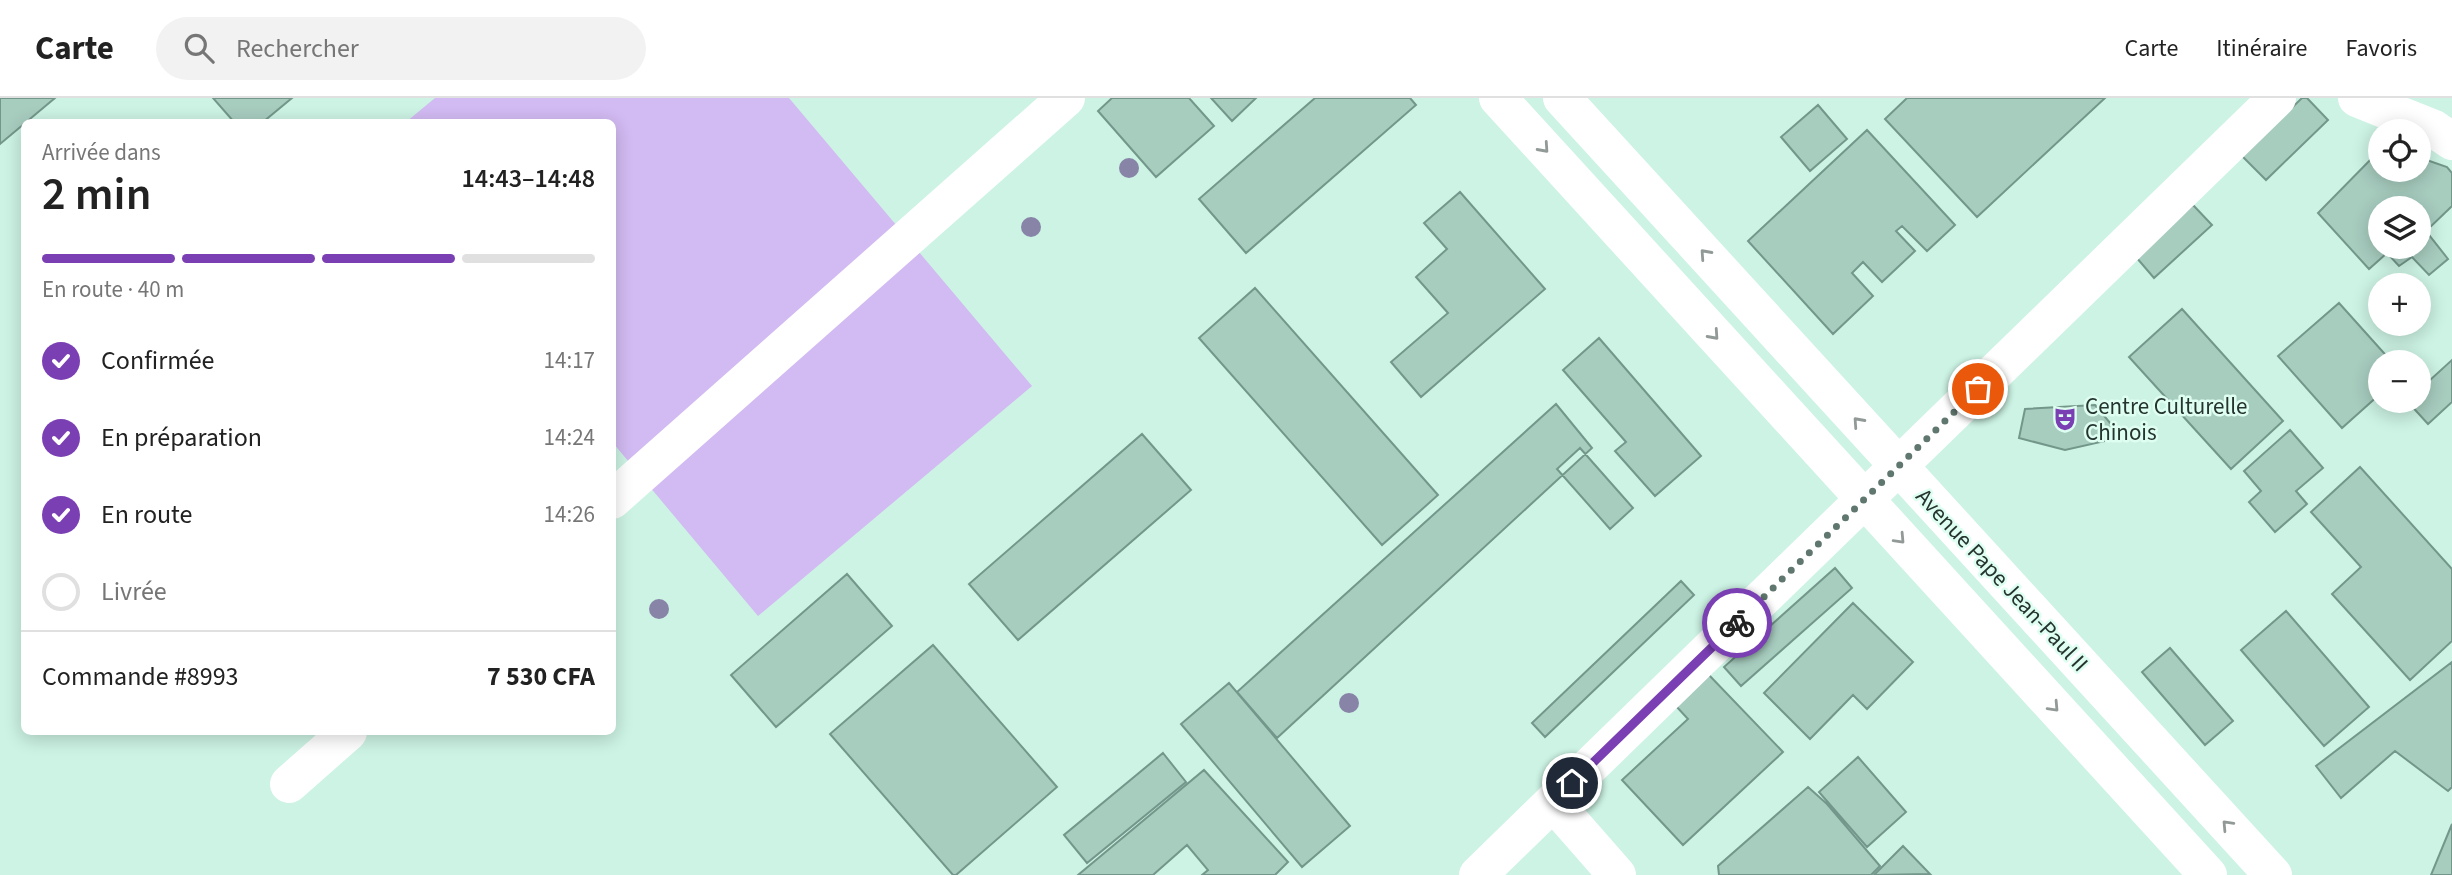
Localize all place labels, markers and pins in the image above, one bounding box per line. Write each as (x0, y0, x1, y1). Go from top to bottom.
pin (1948, 359, 2008, 419)
place label: Centre Culturelle Chinois (2085, 390, 2248, 449)
theatre icon: Centre Culturelle Chinois (2051, 405, 2079, 433)
pin (1542, 753, 1602, 813)

